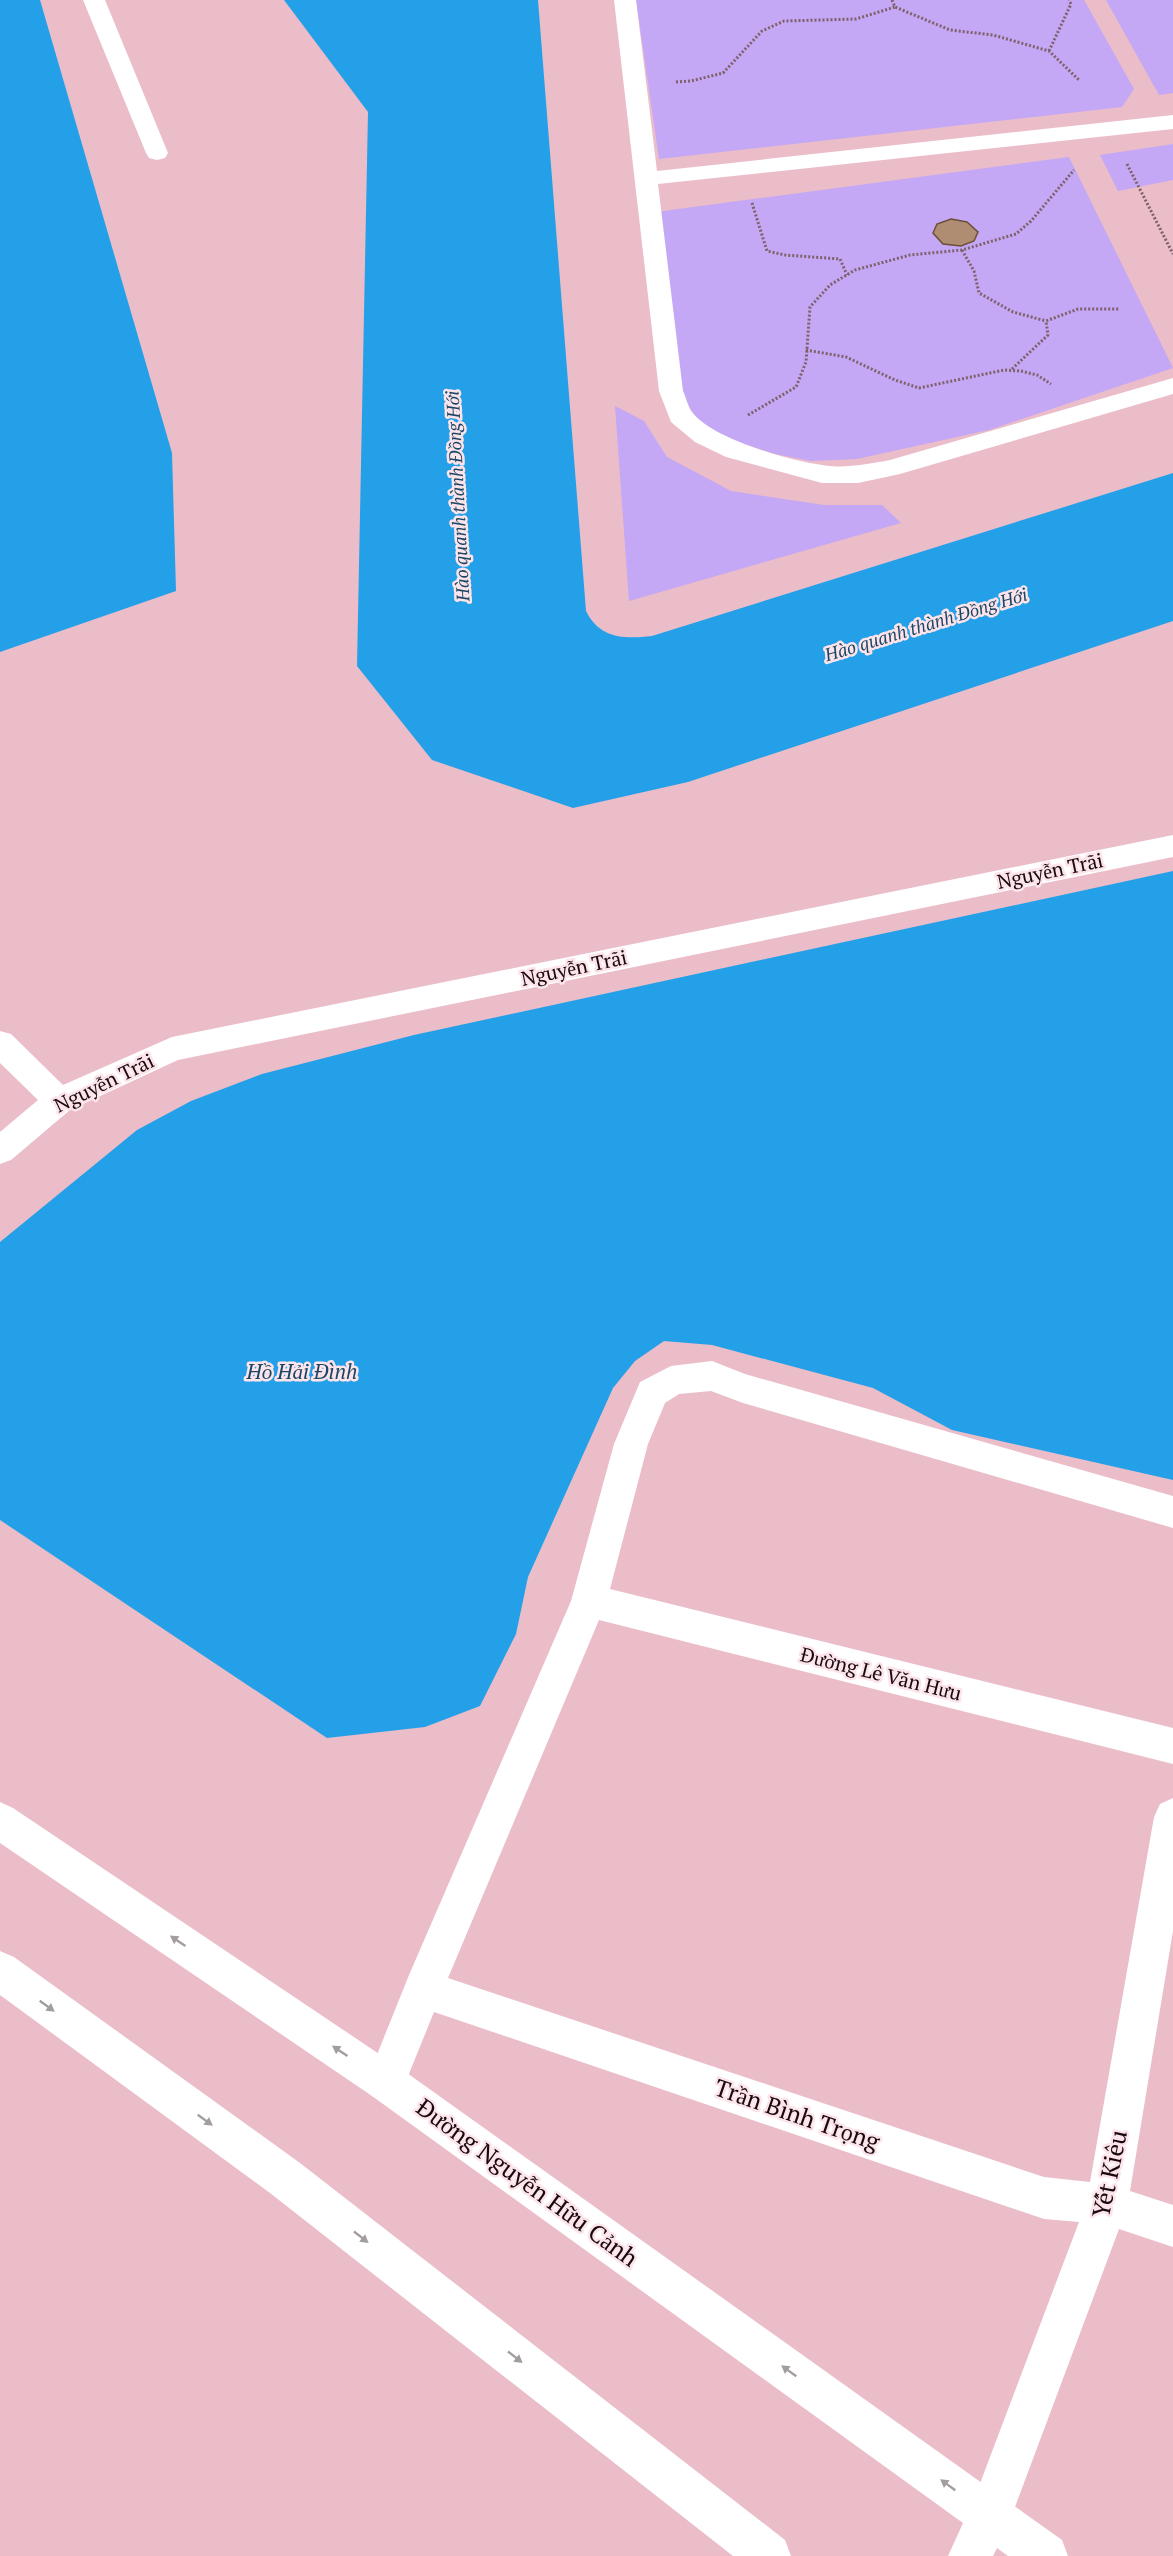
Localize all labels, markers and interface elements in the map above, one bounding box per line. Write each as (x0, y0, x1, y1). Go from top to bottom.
water label: Hào quanh thành Đồng Hới (440, 390, 475, 603)
water label: Hào quanh thành Đồng Hới (821, 582, 1030, 667)
street label: Nguyễn Trãi (994, 846, 1105, 895)
street label: Nguyễn Trãi (518, 943, 629, 992)
street label: Nguyễn Trãi (49, 1047, 158, 1118)
water label: Hồ Hải Đình (246, 1357, 357, 1385)
street label: Đường Lê Văn Hưu (798, 1640, 964, 1707)
one-way arrow (170, 1936, 187, 1947)
one-way arrow (40, 1999, 55, 2011)
one-way arrow (332, 2046, 348, 2057)
street label: Trần Bình Trọng (711, 2071, 884, 2157)
street label: Đường Nguyễn Hữu Cảnh (410, 2091, 645, 2274)
one-way arrow (197, 2114, 213, 2126)
street label: Yết Kiêu (1084, 2127, 1134, 2220)
one-way arrow (353, 2231, 369, 2244)
one-way arrow (507, 2351, 523, 2364)
one-way arrow (782, 2365, 798, 2377)
one-way arrow (940, 2479, 956, 2491)

